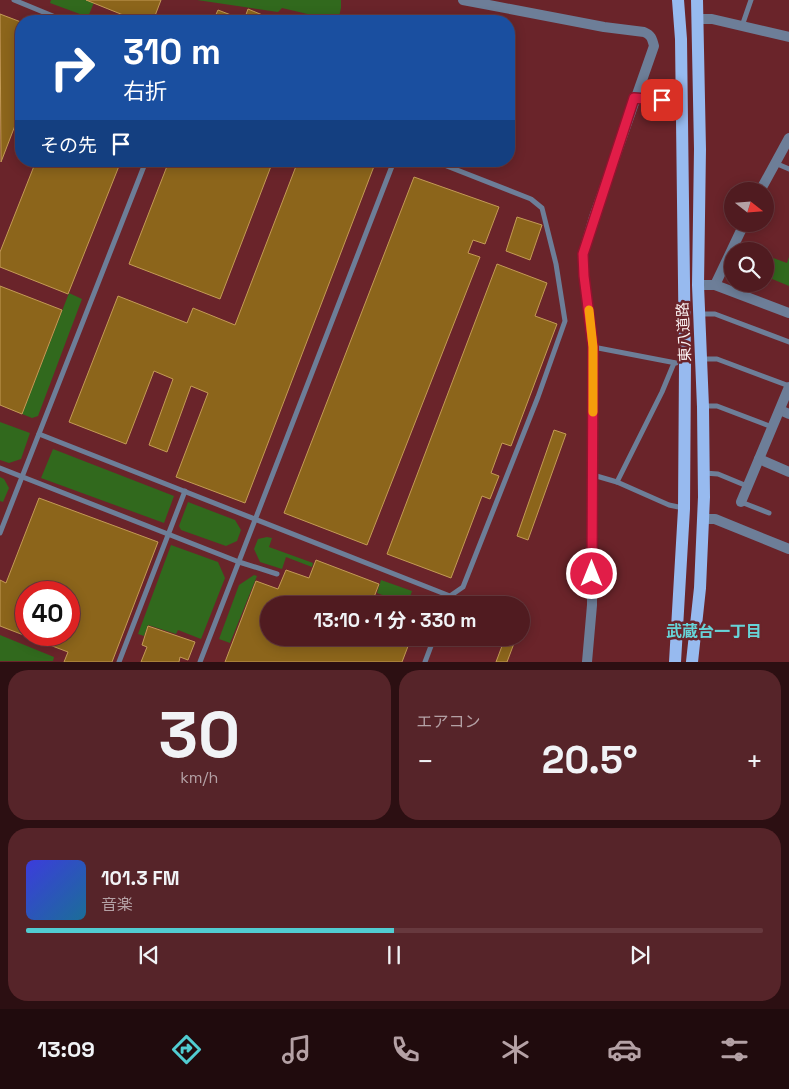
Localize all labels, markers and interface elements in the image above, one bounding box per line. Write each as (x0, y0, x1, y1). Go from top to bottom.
text: 310 m (123, 30, 221, 74)
icon: right (40, 35, 105, 100)
text: 右折 (123, 77, 167, 105)
pin (641, 79, 683, 121)
icon: arrive (648, 86, 676, 114)
icon: arrive (107, 130, 135, 158)
text: その先 (40, 133, 97, 158)
north arrow (724, 182, 774, 232)
map controls (724, 182, 774, 292)
button: search (724, 242, 774, 292)
street label: 東八道路 (672, 302, 695, 362)
position arrow (565, 547, 617, 599)
speed limit sign: 40 (15, 581, 80, 646)
text: 13:10 · 1 分 · 330 m (313, 608, 477, 633)
district label: 武蔵台一丁目 (666, 621, 762, 642)
text: 30 (158, 693, 240, 776)
text: エアコン (417, 711, 481, 732)
text: 20.5° (542, 736, 638, 784)
text: − (417, 743, 434, 779)
text: + (746, 743, 763, 779)
text: km/h (180, 767, 218, 788)
text: 101.3 FM (101, 866, 179, 891)
text: 音楽 (101, 894, 133, 915)
icon: previous (135, 941, 163, 969)
icon: pause (380, 941, 408, 969)
icon: next (626, 941, 654, 969)
icon: directions (169, 1032, 204, 1067)
icon: music (279, 1032, 314, 1067)
icon: phone (388, 1032, 423, 1067)
icon: climate (498, 1032, 533, 1067)
icon: car (607, 1032, 642, 1067)
icon: filters (717, 1032, 752, 1067)
text: 13:09 (37, 1035, 95, 1063)

